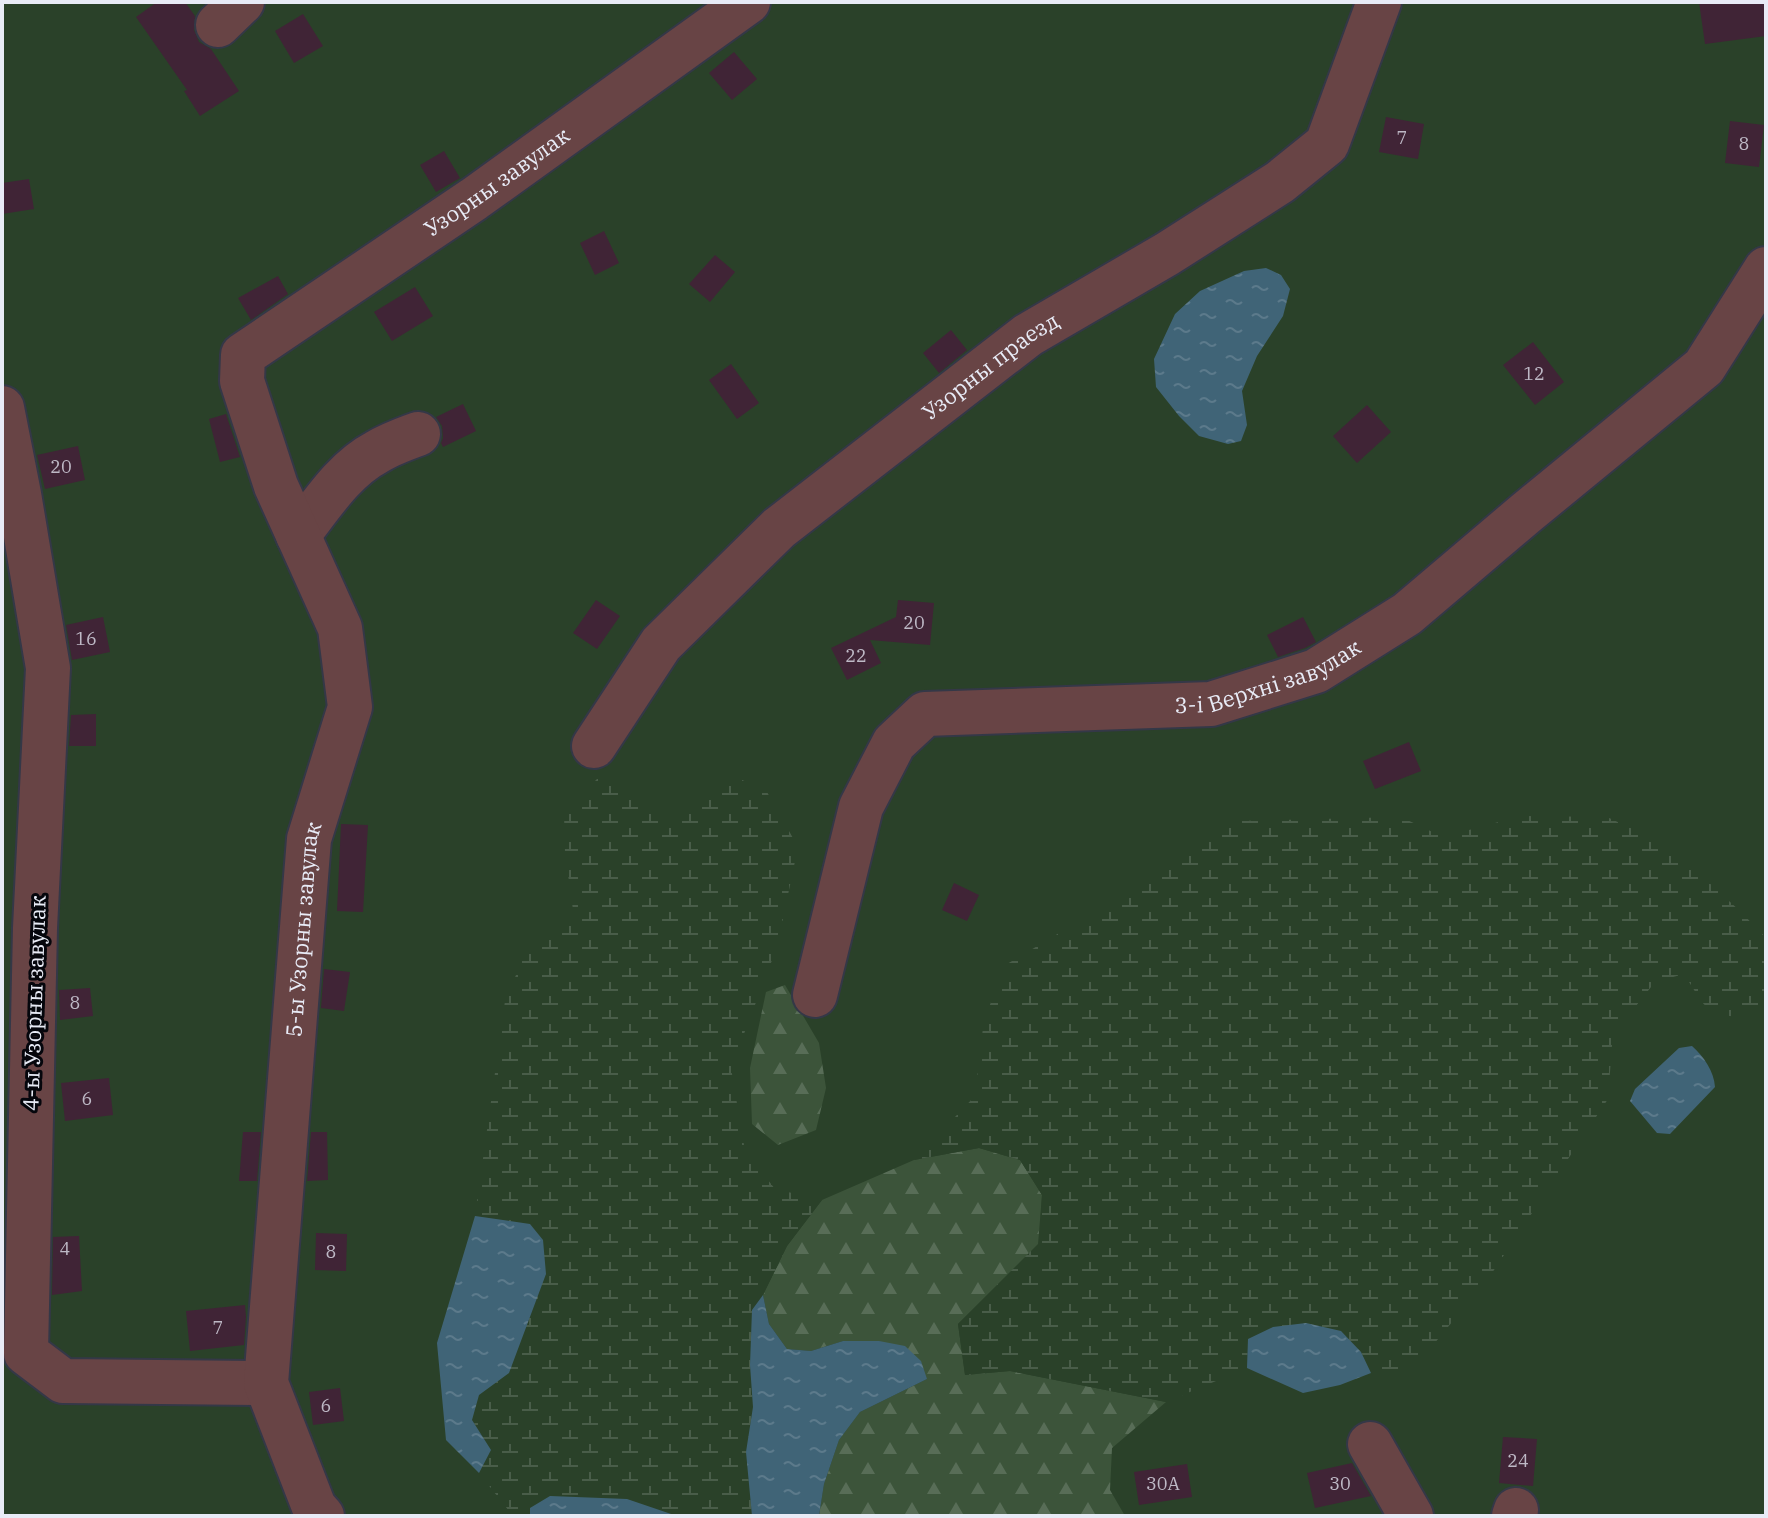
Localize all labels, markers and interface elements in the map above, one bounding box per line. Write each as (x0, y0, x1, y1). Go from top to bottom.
street label: Узорны завулак (418, 120, 575, 243)
house number: 7 (1397, 126, 1407, 149)
house number: 8 (1739, 132, 1749, 155)
street label: Узорны праезд (916, 305, 1064, 426)
house number: 12 (1523, 362, 1545, 385)
house number: 20 (50, 455, 72, 478)
house number: 20 (903, 611, 925, 634)
house number: 16 (75, 627, 97, 650)
street label: 3-і Верхні завулак (1174, 632, 1366, 719)
house number: 22 (845, 644, 867, 667)
street label: 5-ы Узорны завулак (278, 818, 328, 1038)
street label: 4-ы Узорны завулак (15, 894, 52, 1111)
house number: 8 (70, 991, 80, 1014)
house number: 6 (82, 1087, 92, 1110)
house number: 4 (60, 1237, 70, 1260)
house number: 8 (326, 1240, 336, 1263)
house number: 7 (213, 1316, 223, 1339)
house number: 6 (321, 1394, 331, 1417)
house number: 24 (1507, 1449, 1529, 1472)
house number: 30А (1146, 1472, 1181, 1495)
house number: 30 (1329, 1472, 1351, 1495)

